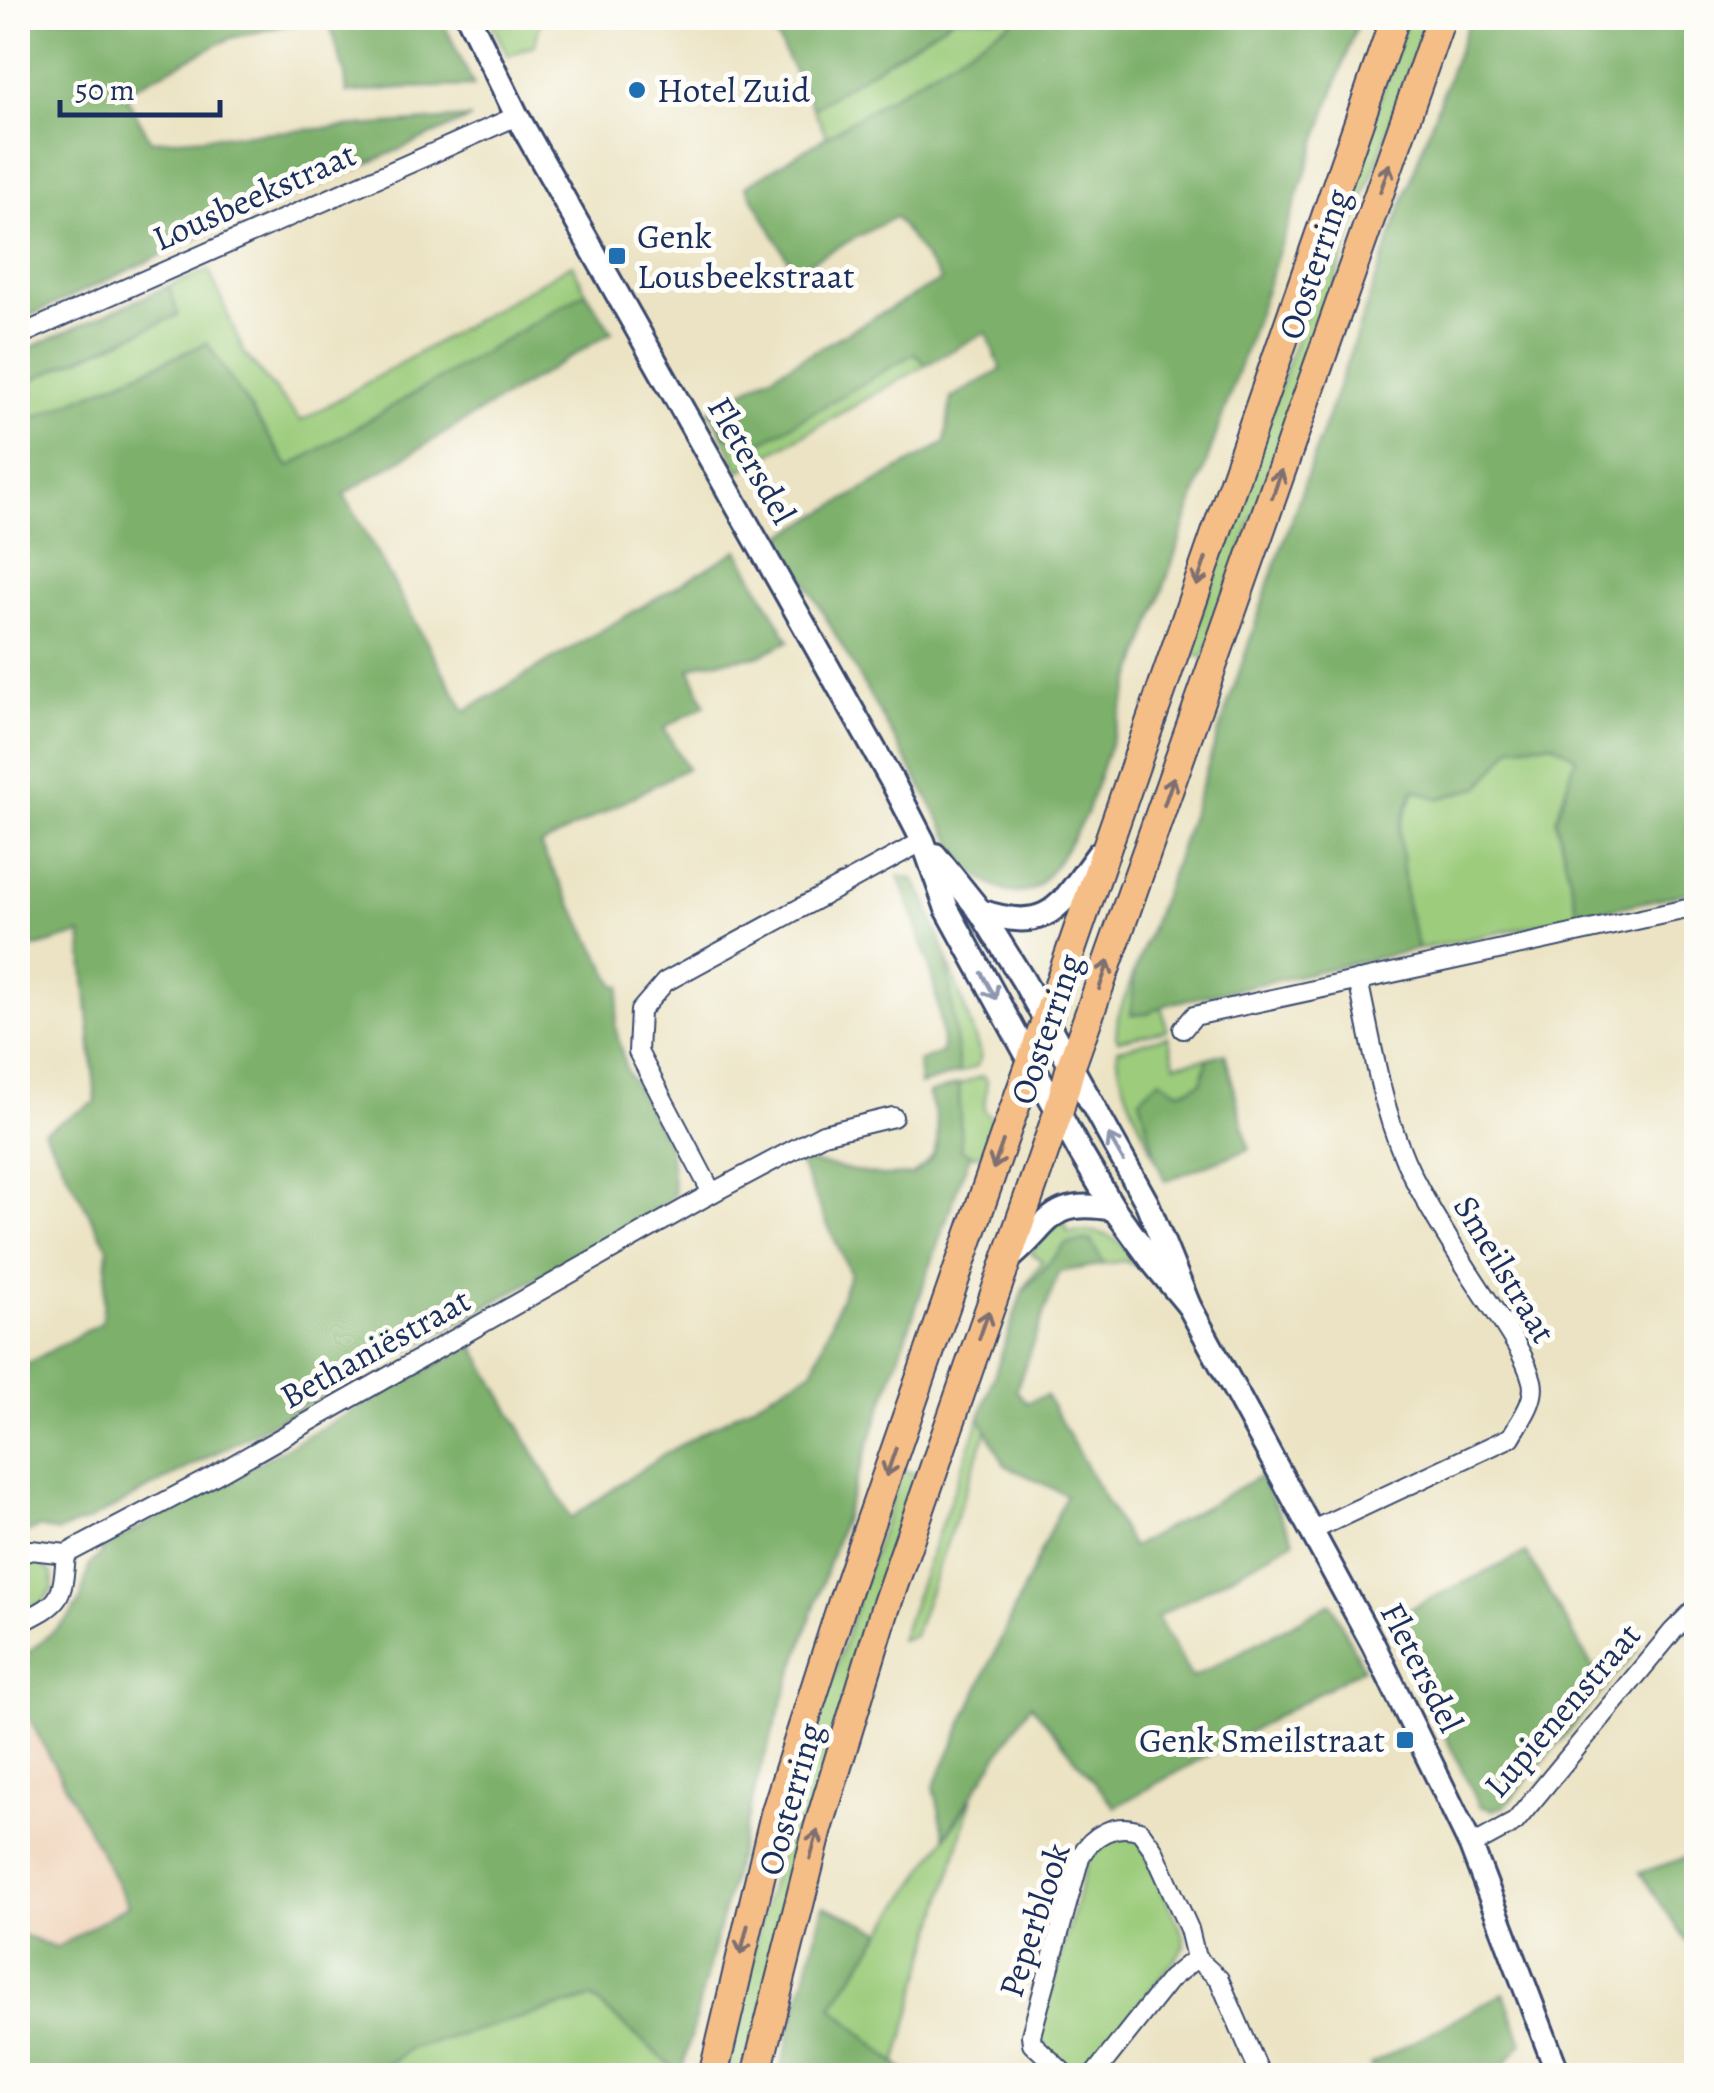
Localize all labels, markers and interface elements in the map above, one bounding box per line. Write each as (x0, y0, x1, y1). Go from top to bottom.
scale bar (60, 55, 220, 117)
place label: Hotel Zuid (657, 66, 810, 114)
text: 50 m (75, 70, 135, 110)
marker: Hotel Zuid (626, 79, 648, 101)
street label: Lousbeekstraat (145, 130, 363, 262)
one-way arrow (1377, 163, 1395, 194)
street label: Oosterring (1266, 182, 1362, 346)
place label: Genk Lousbeekstraat (637, 212, 855, 300)
marker: Genk Lousbeekstraat (606, 245, 628, 267)
street label: Fletersdel (696, 387, 808, 533)
one-way arrow (1269, 470, 1287, 501)
one-way arrow (1191, 556, 1209, 588)
one-way arrow (1161, 775, 1179, 807)
street label: Oosterring (998, 947, 1094, 1111)
one-way arrow (1097, 959, 1115, 991)
one-way arrow (980, 971, 1000, 1000)
one-way arrow (1105, 1133, 1125, 1163)
one-way arrow (987, 1139, 1005, 1171)
street label: Smeilstraat (1442, 1186, 1568, 1352)
street label: Bethaniëstraat (271, 1276, 479, 1420)
one-way arrow (976, 1310, 994, 1341)
one-way arrow (881, 1446, 899, 1477)
street label: Fletersdel (1369, 1594, 1475, 1740)
street label: Lupienenstraat (1473, 1612, 1651, 1808)
place label: Genk Smeilstraat (1139, 1716, 1385, 1764)
street label: Oosterring (745, 1717, 835, 1881)
marker: Genk Smeilstraat (1394, 1729, 1416, 1751)
one-way arrow (806, 1830, 825, 1861)
street label: Peperblook (987, 1837, 1081, 2003)
one-way arrow (734, 1923, 752, 1955)

